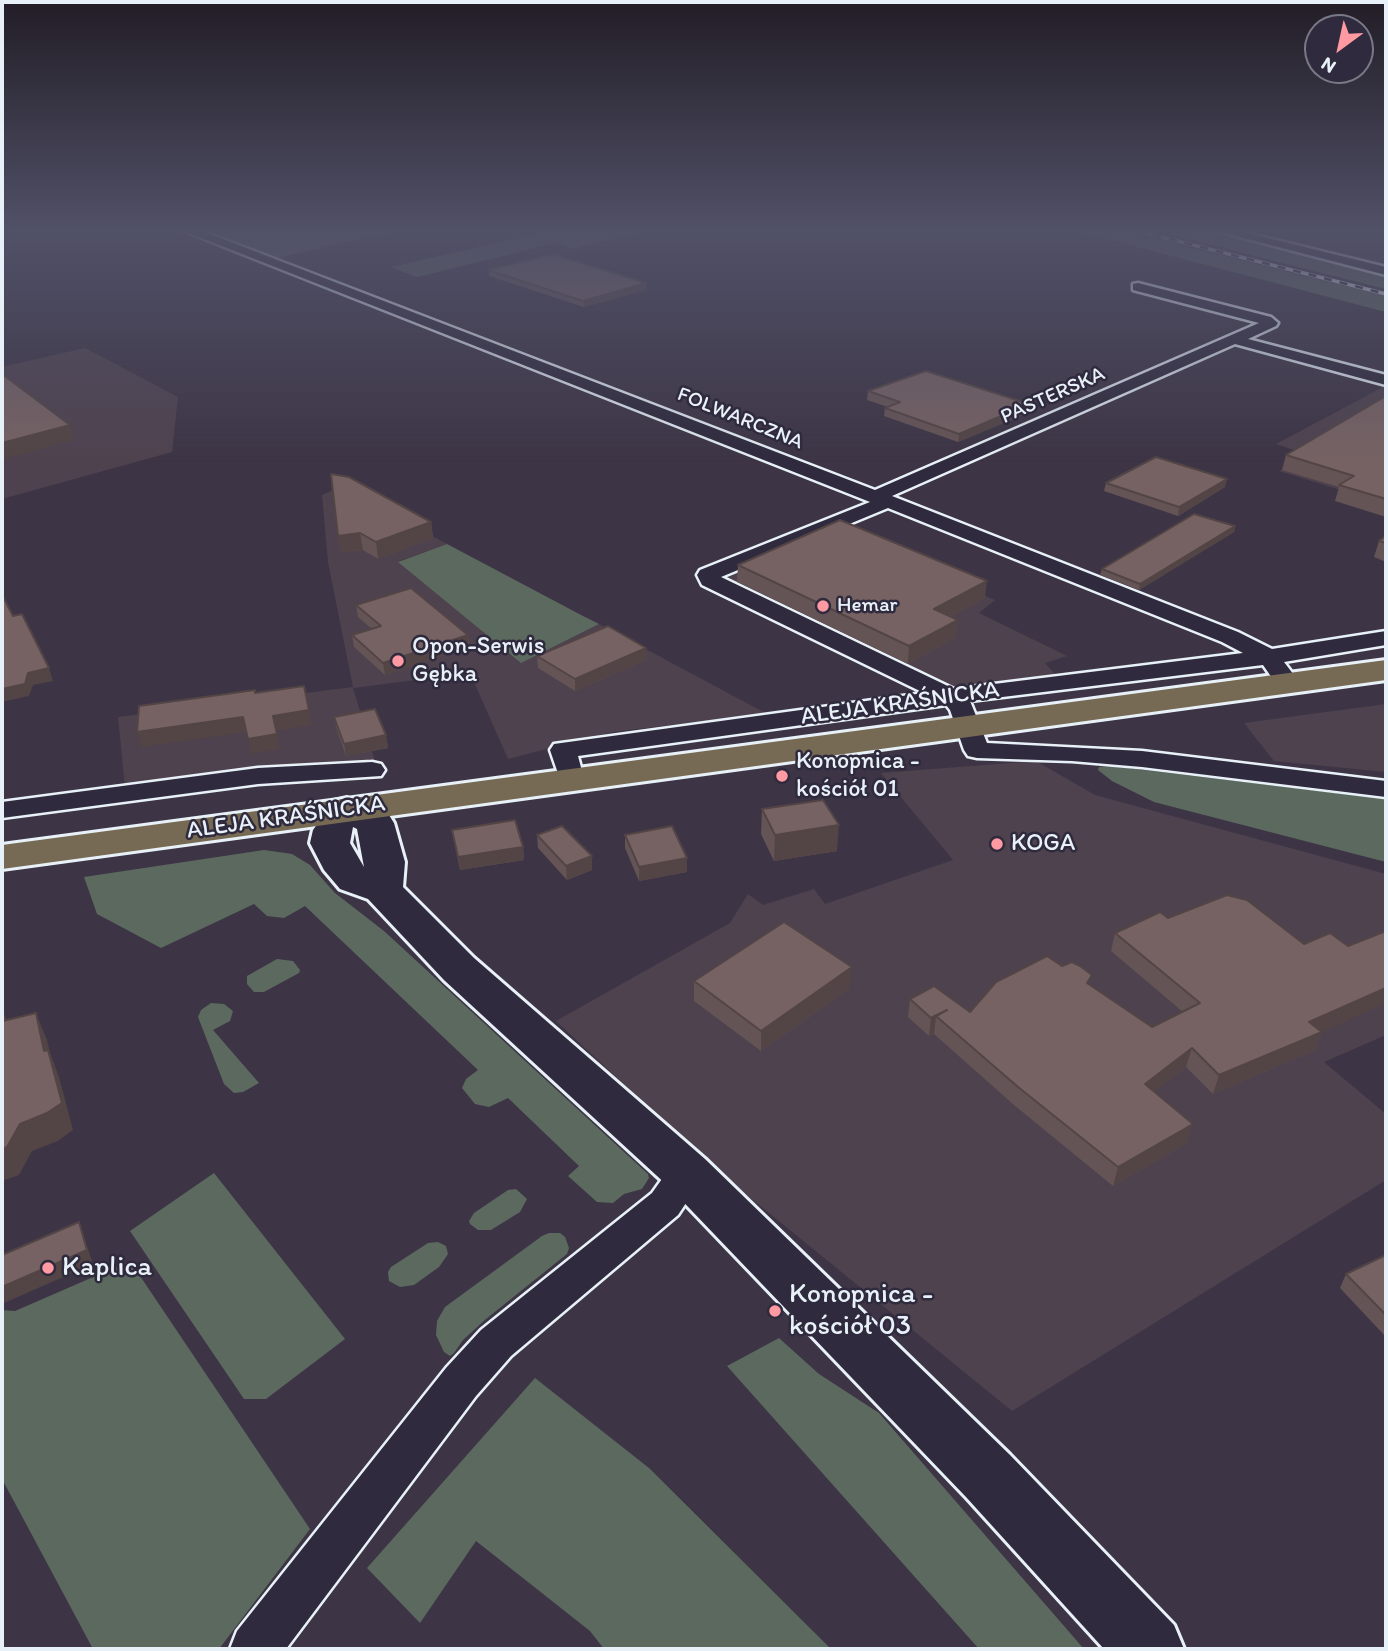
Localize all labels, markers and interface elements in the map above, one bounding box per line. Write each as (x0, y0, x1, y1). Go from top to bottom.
north arrow (1304, 14, 1374, 84)
text: N (1317, 52, 1340, 78)
street label: PASTERSKA (997, 362, 1109, 430)
street label: FOLWARCZNA (673, 382, 807, 456)
place label: Hemar (837, 593, 897, 619)
marker: Hemar (815, 598, 831, 614)
place label: Opon-Serwis Gębka (412, 633, 544, 689)
marker: Opon-Serwis Gębka (390, 653, 406, 669)
street label: ALEJA KRAŚNICKA (799, 676, 1001, 732)
place label: Konopnica - kościół 01 (796, 748, 920, 804)
marker: Konopnica - kościół 01 (774, 768, 790, 784)
street label: ALEJA KRAŚNICKA (185, 790, 387, 846)
place label: KOGA (1011, 830, 1075, 858)
marker: KOGA (989, 836, 1005, 852)
place label: Kaplica (62, 1251, 152, 1285)
marker: Kaplica (40, 1260, 56, 1276)
place label: Konopnica - kościół 03 (789, 1278, 933, 1344)
marker: Konopnica - kościół 03 (767, 1303, 783, 1319)

